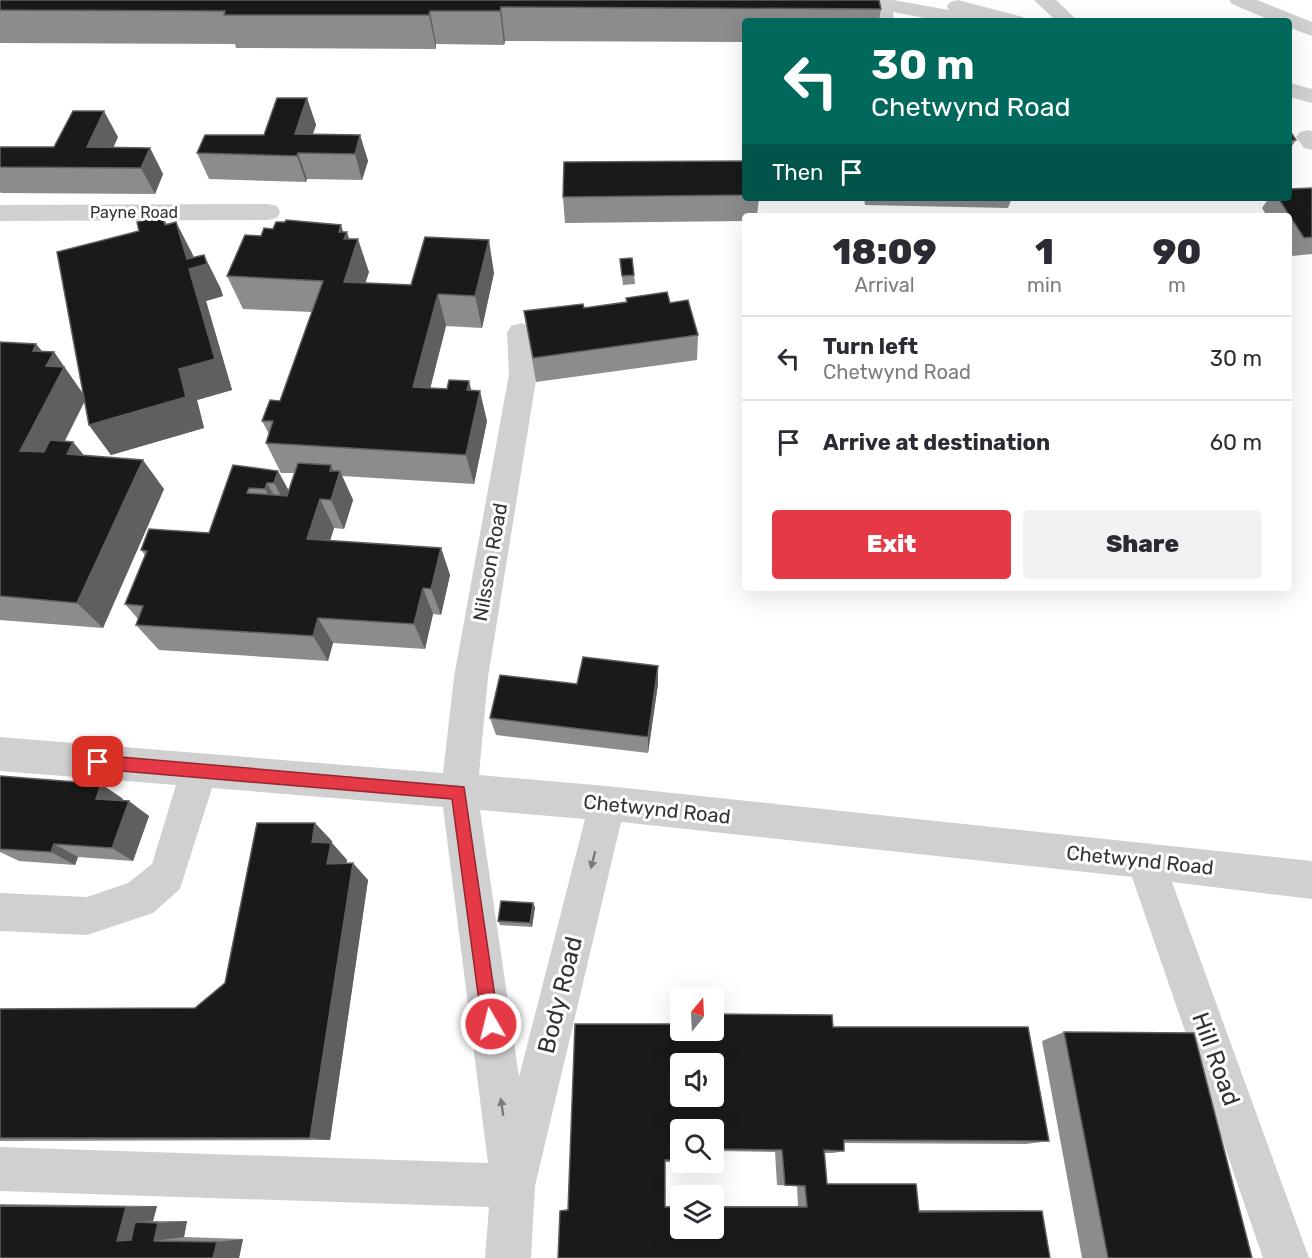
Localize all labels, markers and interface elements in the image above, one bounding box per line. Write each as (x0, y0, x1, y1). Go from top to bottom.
text: 30 m (871, 40, 975, 90)
icon: left (772, 42, 850, 120)
text: Chetwynd Road (871, 91, 1071, 123)
icon: arrive (835, 156, 868, 189)
text: Then (772, 159, 823, 186)
street label: Payne Road (90, 203, 178, 222)
text: 18:09 (833, 230, 937, 273)
text: 1 (1035, 230, 1054, 273)
text: 90 (1152, 230, 1201, 273)
text: Arrival (855, 273, 915, 297)
text: min (1027, 273, 1062, 297)
text: m (1168, 273, 1186, 297)
text: Turn left (823, 333, 918, 360)
icon: left (772, 342, 805, 375)
text: 30 m (1210, 345, 1262, 372)
text: Chetwynd Road (823, 360, 971, 384)
icon: arrive (772, 426, 805, 459)
text: Arrive at destination (823, 429, 1050, 456)
text: 60 m (1210, 429, 1262, 456)
street label: Nilsson Road (468, 501, 512, 623)
button: Exit (772, 510, 1011, 579)
button: Share (1023, 510, 1262, 579)
pin (72, 736, 123, 787)
icon: arrive (81, 745, 114, 778)
street label: Chetwynd Road (582, 789, 732, 829)
street label: Chetwynd Road (1065, 840, 1215, 880)
one-way arrow (588, 851, 598, 869)
street label: Body Road (532, 934, 588, 1056)
north arrow (670, 987, 724, 1041)
map controls (670, 987, 724, 1239)
position arrow (459, 992, 523, 1056)
street label: Hill Road (1186, 1008, 1246, 1110)
button: sound (670, 1053, 724, 1107)
one-way arrow (498, 1098, 507, 1117)
button: search (670, 1119, 724, 1173)
button: layers (670, 1185, 724, 1239)

